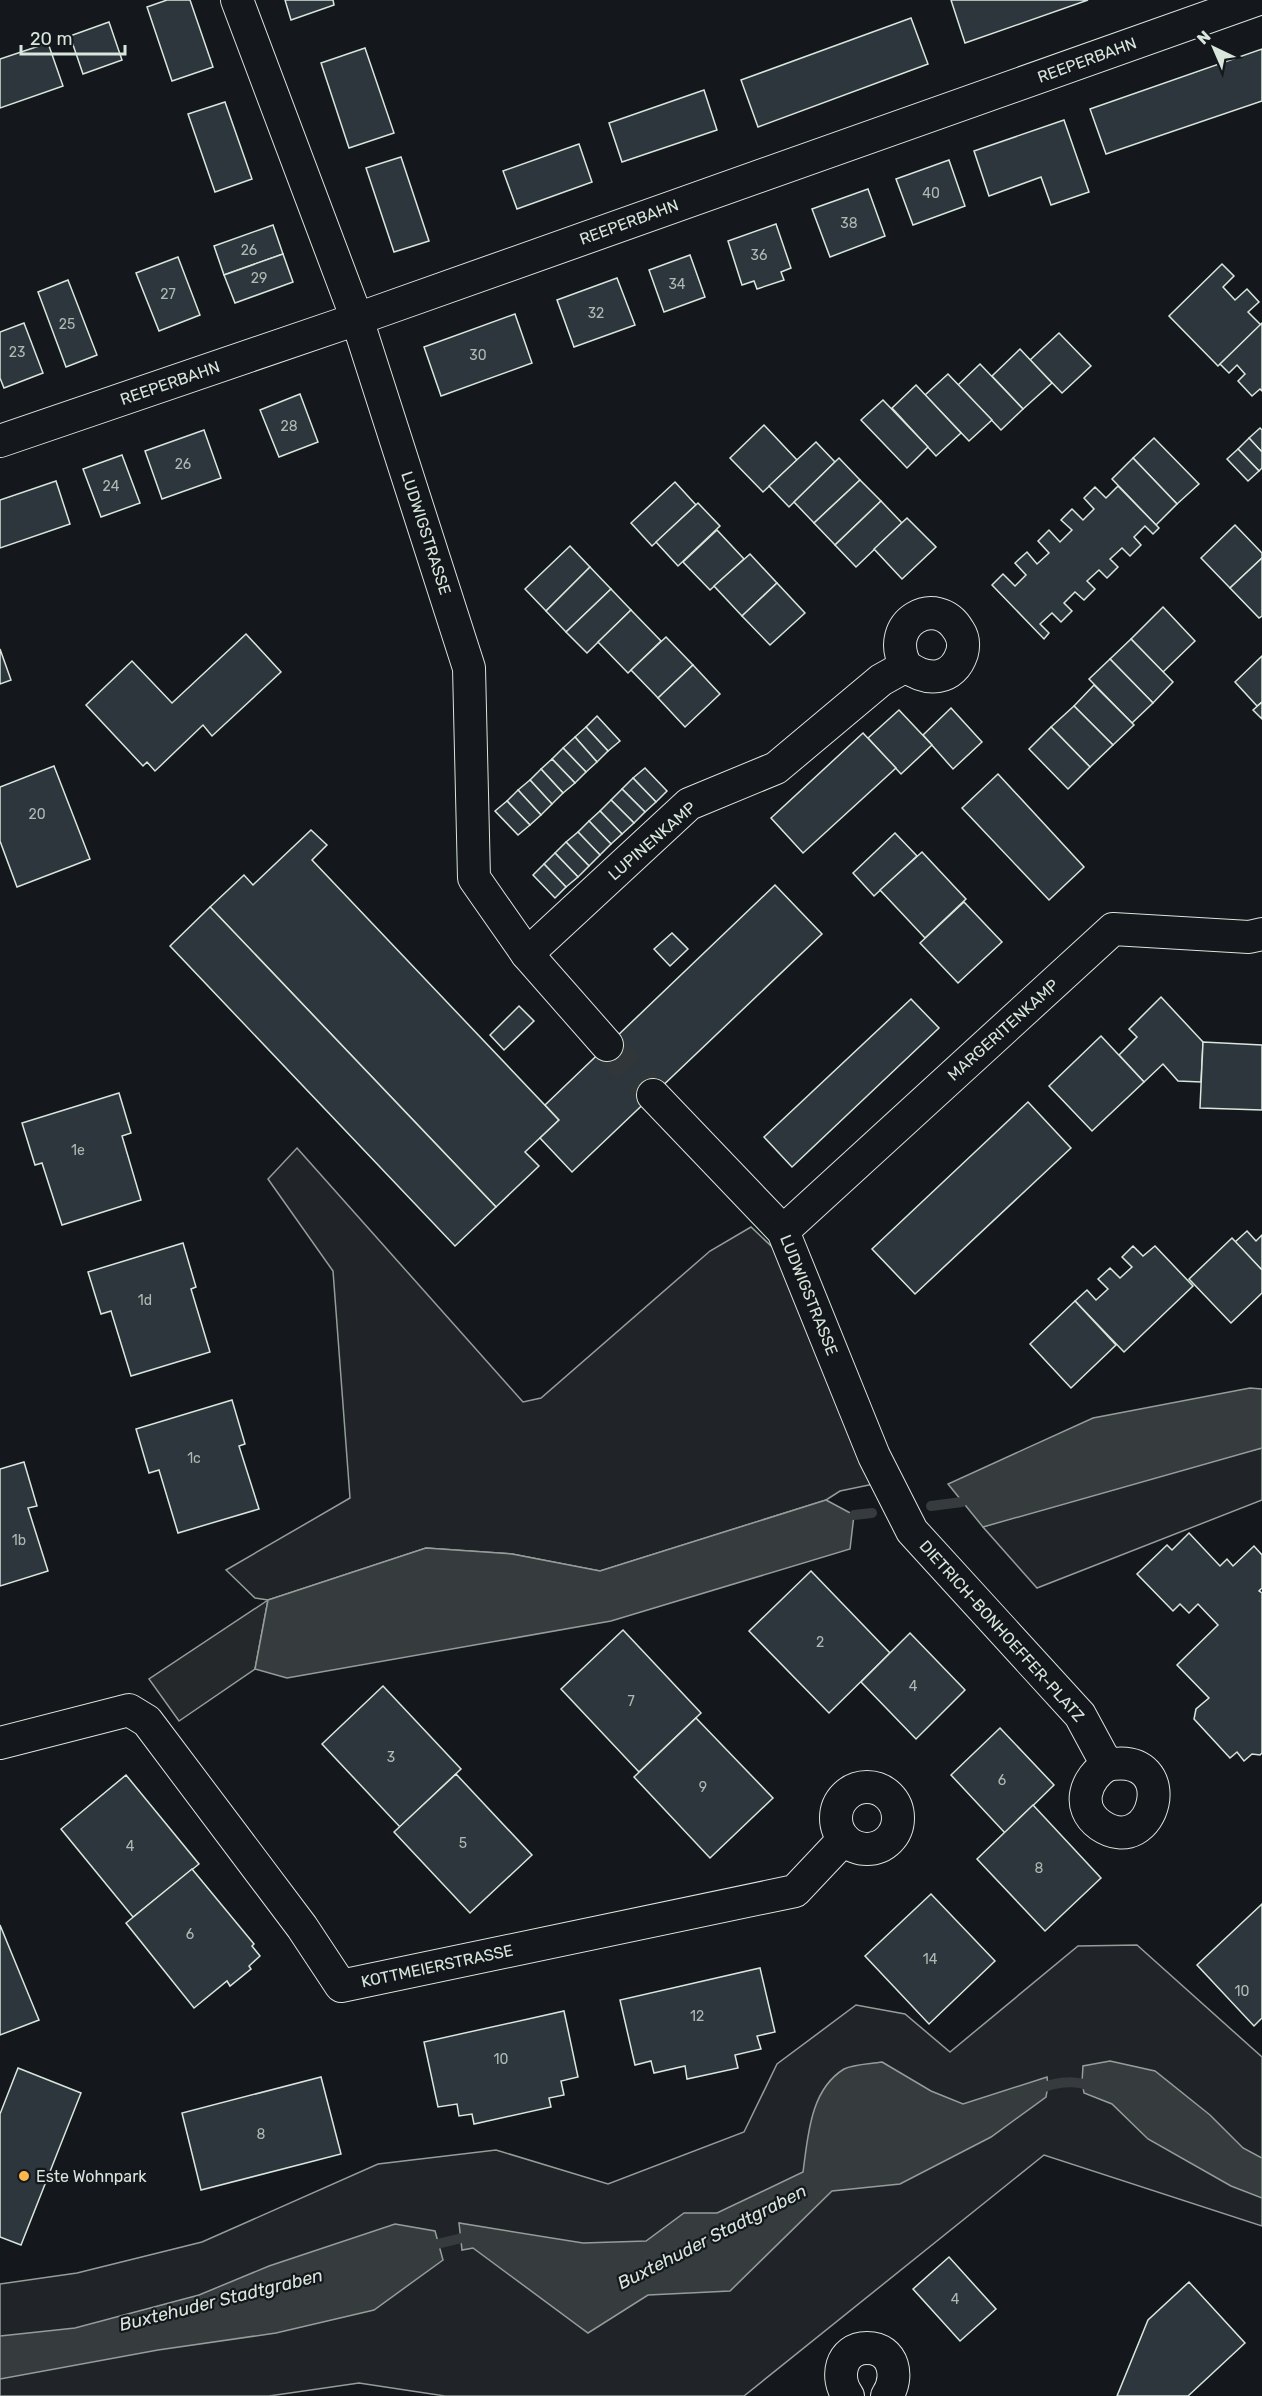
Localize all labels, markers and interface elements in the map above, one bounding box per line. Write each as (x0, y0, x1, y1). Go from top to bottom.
scale bar (21, 18, 124, 56)
north arrow (1184, 18, 1244, 78)
text: N (1193, 27, 1215, 48)
text: 20 m (30, 28, 72, 50)
street label: REEPERBAHN (1035, 33, 1139, 87)
house number: 40 (922, 185, 940, 202)
street label: REEPERBAHN (577, 195, 681, 249)
house number: 38 (840, 215, 858, 232)
house number: 26 (241, 242, 257, 259)
house number: 36 (751, 247, 767, 264)
house number: 29 (251, 270, 267, 287)
house number: 34 (668, 276, 686, 293)
house number: 27 (160, 286, 176, 303)
house number: 32 (588, 305, 604, 322)
house number: 25 (59, 316, 75, 333)
house number: 23 (9, 344, 25, 361)
house number: 30 (469, 347, 487, 364)
street label: REEPERBAHN (118, 357, 222, 409)
house number: 28 (280, 418, 298, 435)
house number: 26 (175, 456, 191, 473)
street label: LUDWIGSTRASSE (397, 469, 455, 597)
house number: 24 (103, 478, 120, 495)
street label: LUPINENKAMP (604, 798, 700, 884)
house number: 20 (28, 806, 46, 823)
street label: MARGERITENKAMP (944, 975, 1062, 1085)
house number: 1e (71, 1142, 85, 1159)
street label: LUDWIGSTRASSE (776, 1232, 842, 1358)
house number: 1d (138, 1292, 152, 1309)
house number: 1c (187, 1450, 201, 1467)
house number: 1b (12, 1532, 26, 1549)
street label: DIETRICH-BONHOEFFER-PLATZ (916, 1536, 1088, 1726)
house number: 2 (816, 1634, 824, 1651)
house number: 4 (909, 1678, 918, 1695)
house number: 7 (627, 1693, 635, 1710)
house number: 3 (387, 1749, 395, 1766)
house number: 6 (998, 1772, 1006, 1789)
house number: 9 (699, 1779, 707, 1796)
house number: 5 (459, 1835, 467, 1852)
house number: 4 (126, 1838, 135, 1855)
house number: 8 (1035, 1860, 1044, 1877)
house number: 6 (186, 1926, 194, 1943)
street label: KOTTMEIERSTRASSE (359, 1941, 515, 1991)
house number: 14 (923, 1951, 938, 1968)
house number: 10 (1235, 1983, 1250, 2000)
house number: 12 (690, 2008, 704, 2025)
house number: 10 (494, 2051, 509, 2068)
house number: 8 (257, 2126, 266, 2143)
place label: Este Wohnpark (36, 2167, 147, 2186)
marker: Este Wohnpark (17, 2169, 31, 2183)
water label: Buxtehuder Stadtgraben (614, 2180, 810, 2294)
water label: Buxtehuder Stadtgraben (117, 2264, 325, 2336)
house number: 4 (951, 2291, 960, 2308)

